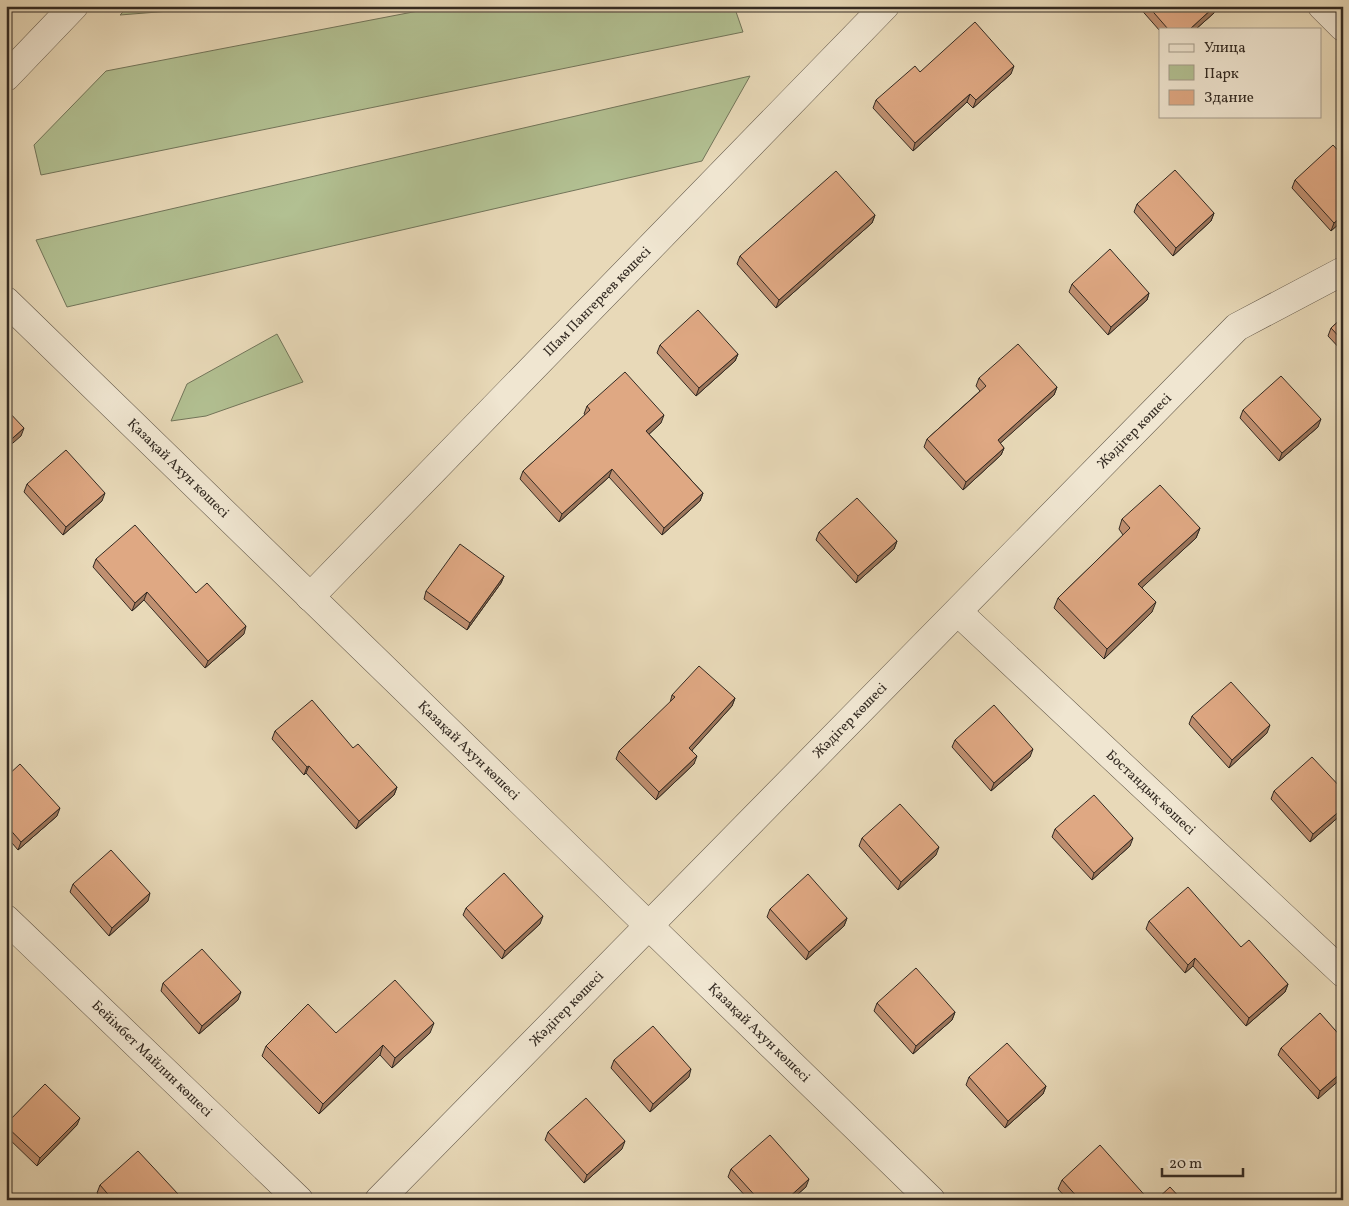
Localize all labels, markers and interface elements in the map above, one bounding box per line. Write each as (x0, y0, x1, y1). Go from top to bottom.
legend (1159, 28, 1322, 118)
text: Улица (1204, 38, 1246, 59)
text: Парк (1204, 64, 1239, 85)
text: Здание (1204, 88, 1254, 109)
street label: Шам Пангереев көшесі (539, 242, 655, 361)
street label: Жәдігер көшесі (1093, 389, 1176, 473)
street label: Қазақай Ахун көшесі (123, 414, 233, 522)
street label: Жәдігер көшесі (809, 679, 891, 763)
street label: Қазақай Ахун көшесі (413, 697, 524, 805)
street label: Бостандық көшесі (1102, 746, 1200, 839)
street label: Жәдігер көшесі (525, 967, 608, 1051)
street label: Қазақай Ахун көшесі (704, 979, 814, 1087)
street label: Бейімбет Майлин көшесі (87, 996, 216, 1121)
scale bar (1162, 1146, 1243, 1178)
text: 20 m (1169, 1154, 1202, 1175)

